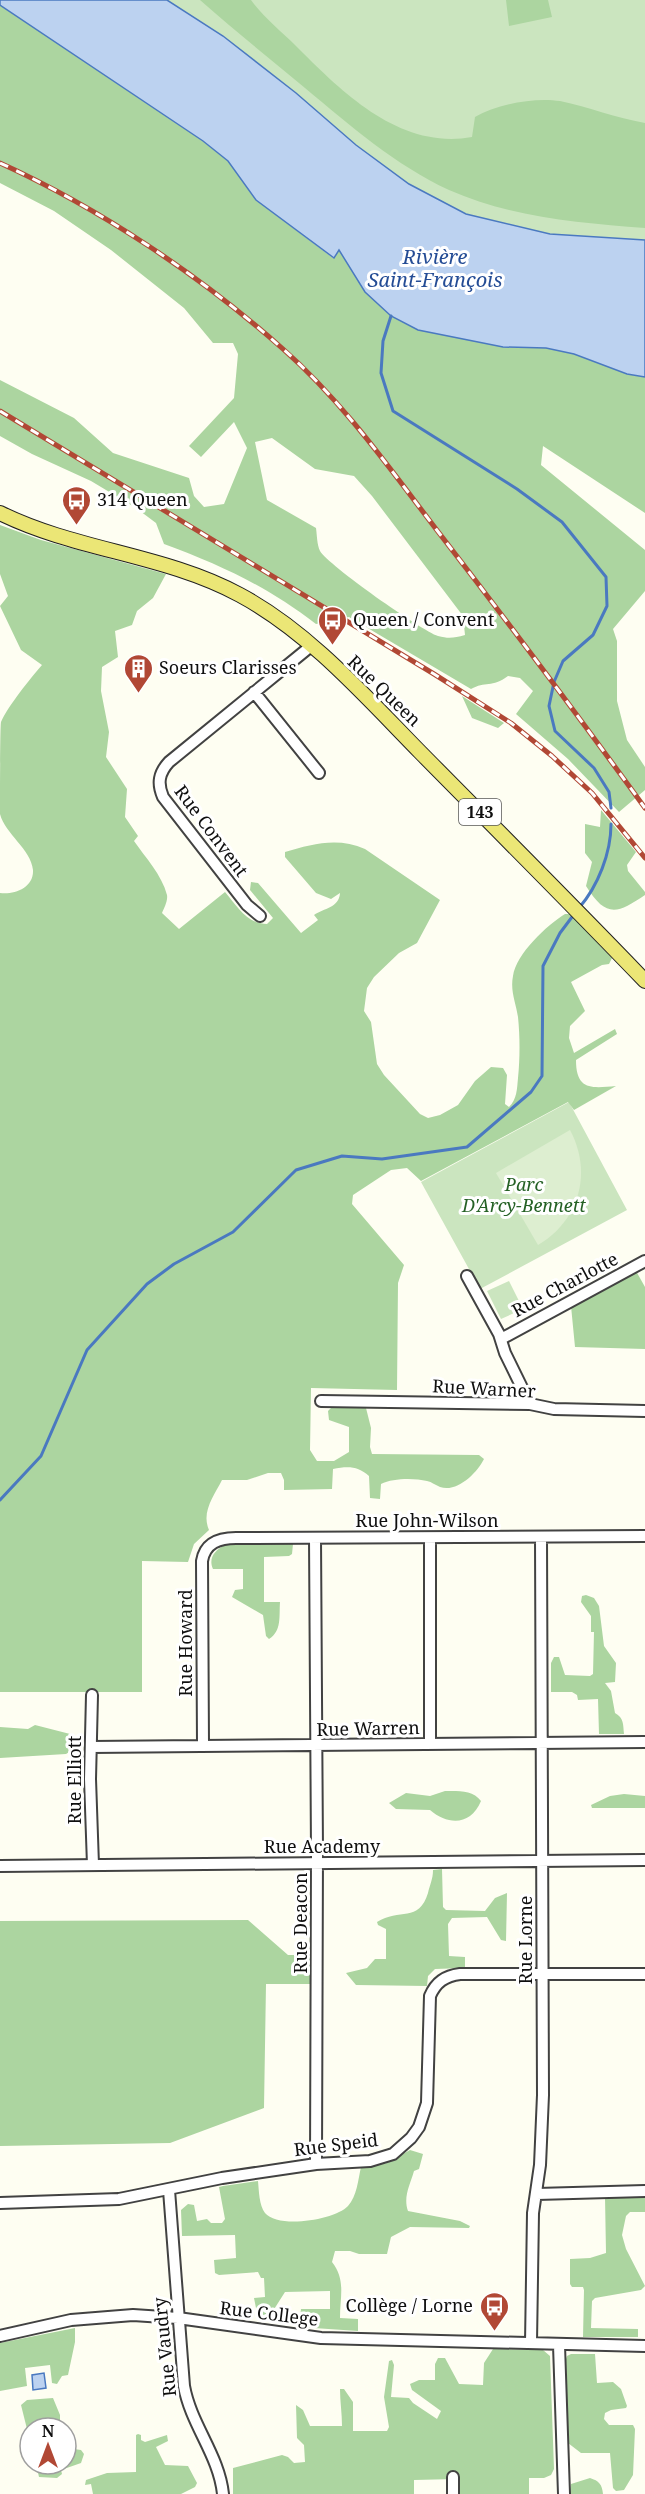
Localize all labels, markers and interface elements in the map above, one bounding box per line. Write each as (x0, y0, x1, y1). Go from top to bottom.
water label: Rivière Saint-François (368, 243, 502, 293)
bus stop icon: 314 Queen (60, 484, 92, 526)
place label: 314 Queen (97, 487, 188, 511)
bus stop icon: Queen / Convent (316, 604, 348, 646)
place label: Queen / Convent (353, 607, 494, 631)
street label: Rue Queen (343, 649, 427, 732)
building icon: Soeurs Clarisses (122, 652, 154, 694)
place label: Soeurs Clarisses (159, 655, 297, 679)
street label: Rue Convent (170, 780, 254, 881)
road number: 143 (459, 799, 501, 825)
park label: Parc D'Arcy-Bennett (461, 1172, 586, 1217)
street label: Rue Charlotte (507, 1246, 622, 1322)
street label: Rue Warner (432, 1373, 537, 1403)
street label: Rue John-Wilson (355, 1508, 499, 1532)
street label: Rue Howard (173, 1589, 197, 1697)
street label: Rue Warren (316, 1715, 420, 1741)
street label: Rue Elliott (62, 1736, 86, 1824)
street label: Rue Academy (264, 1834, 381, 1858)
street label: Rue Deacon (288, 1872, 312, 1974)
street label: Rue Lorne (513, 1896, 537, 1984)
street label: Rue Speid (292, 2127, 379, 2161)
bus stop icon: Collège / Lorne (478, 2290, 510, 2332)
place label: Collège / Lorne (346, 2293, 473, 2317)
street label: Rue Vaudry (147, 2295, 181, 2398)
street label: Rue College (218, 2295, 320, 2331)
north arrow (18, 2416, 78, 2476)
text: N (42, 2420, 55, 2442)

